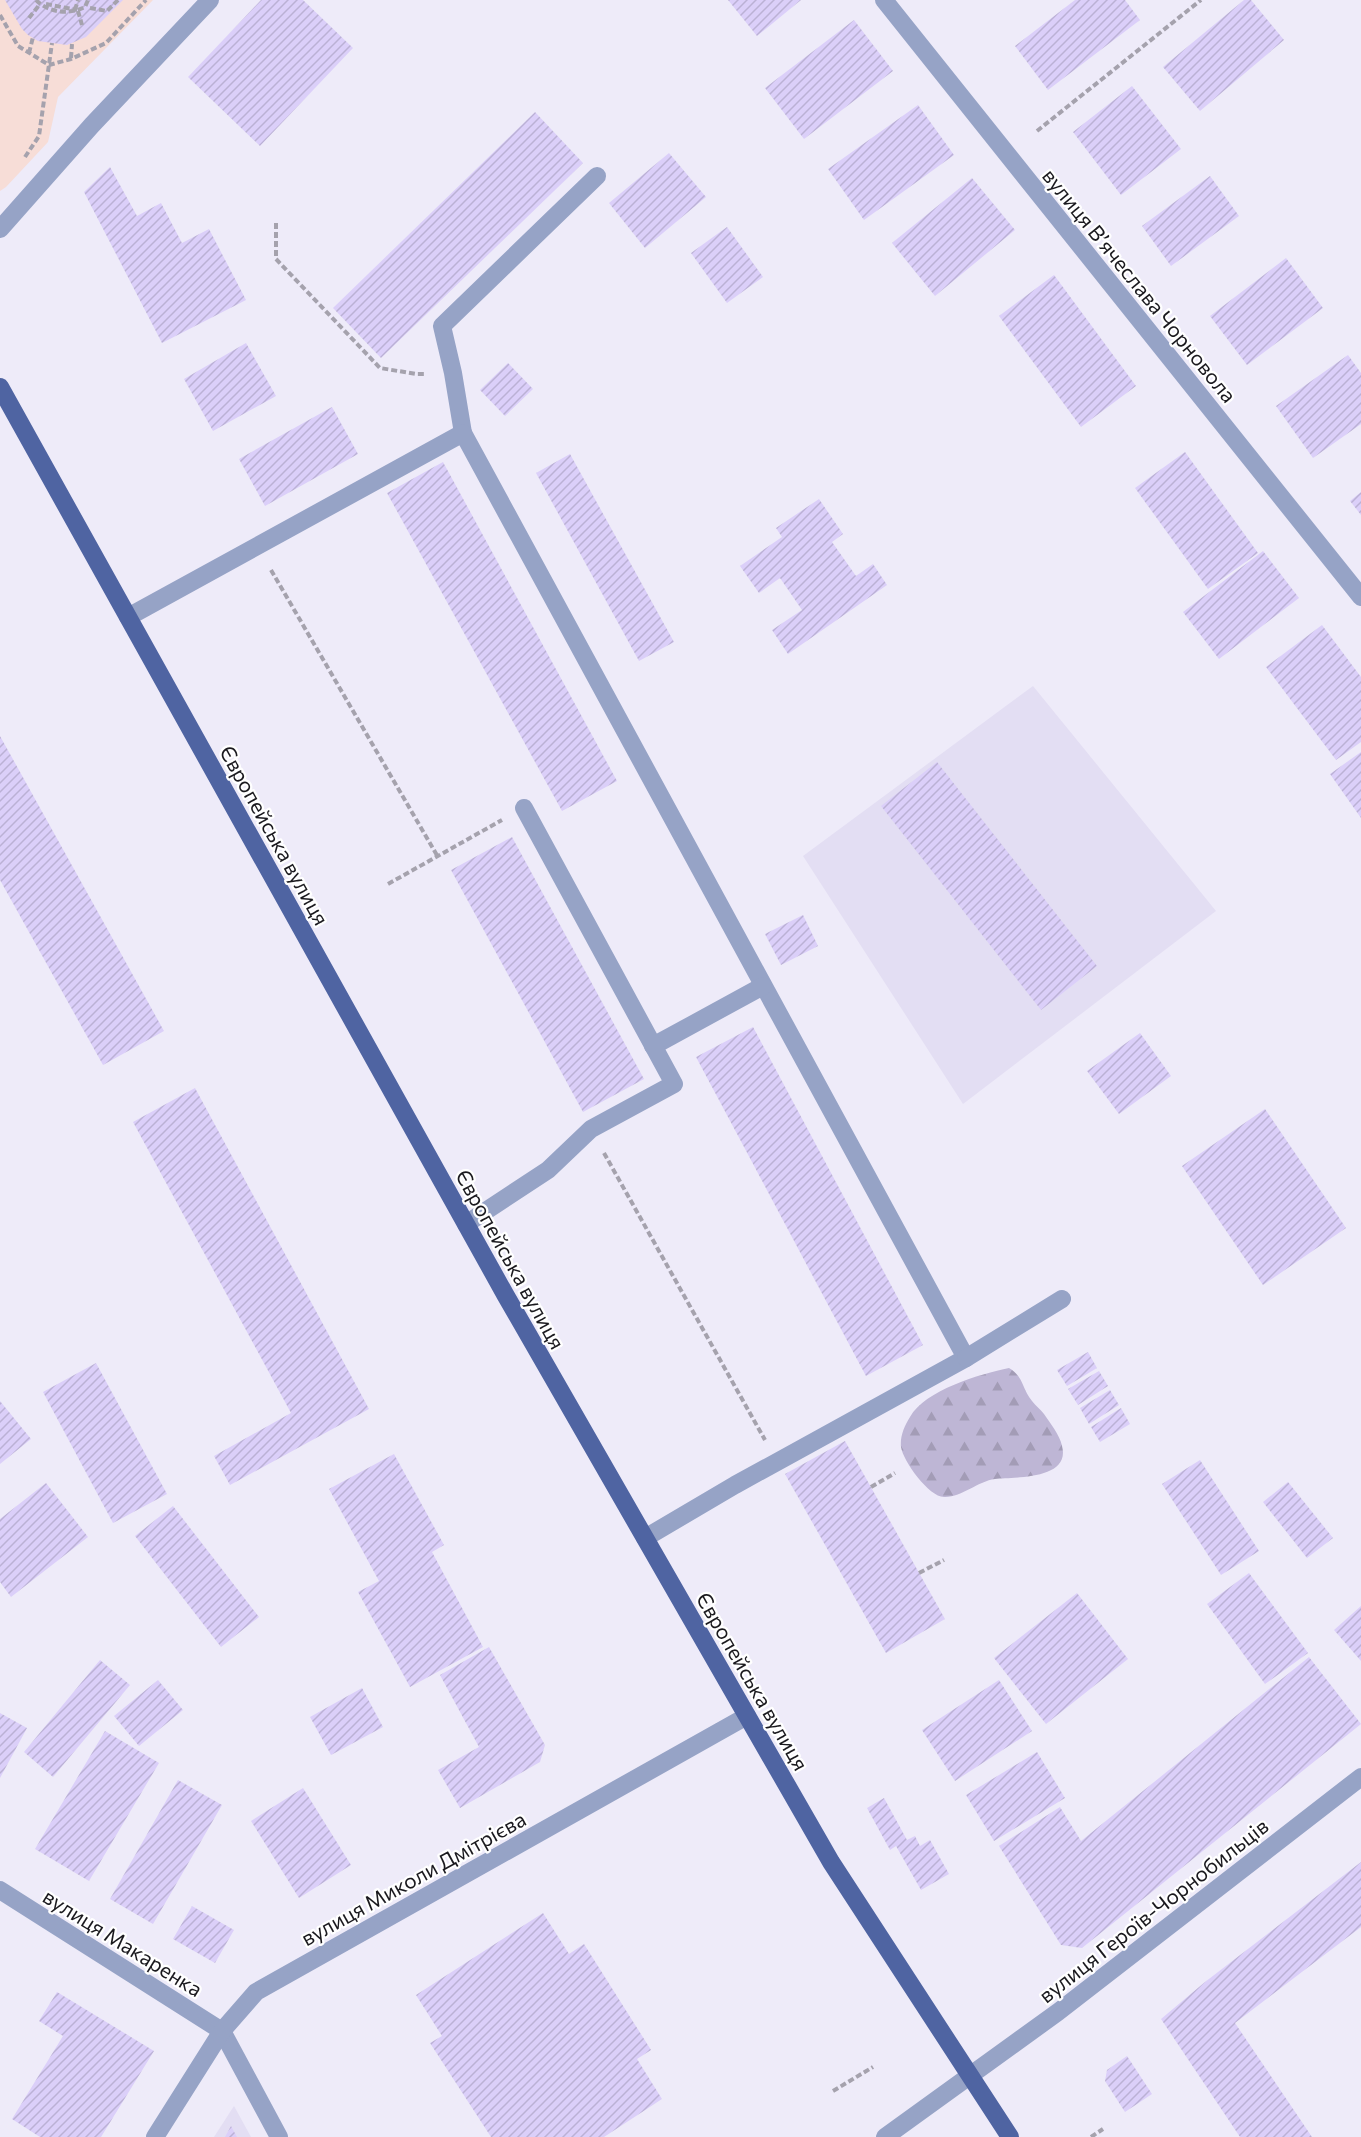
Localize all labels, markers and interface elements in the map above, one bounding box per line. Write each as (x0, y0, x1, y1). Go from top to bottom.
street label: вулиця Вʼячеслава Чорновола (1038, 163, 1242, 407)
street label: Європейська вулиця (215, 741, 335, 929)
street label: Європейська вулиця (451, 1165, 571, 1353)
street label: Європейська вулиця (692, 1588, 814, 1774)
street label: вулиця Миколи Дмітрієва (296, 1806, 530, 1950)
street label: вулиця Героїв-Чорнобильців (1033, 1813, 1273, 2007)
street label: вулиця Макаренка (39, 1883, 207, 2001)

